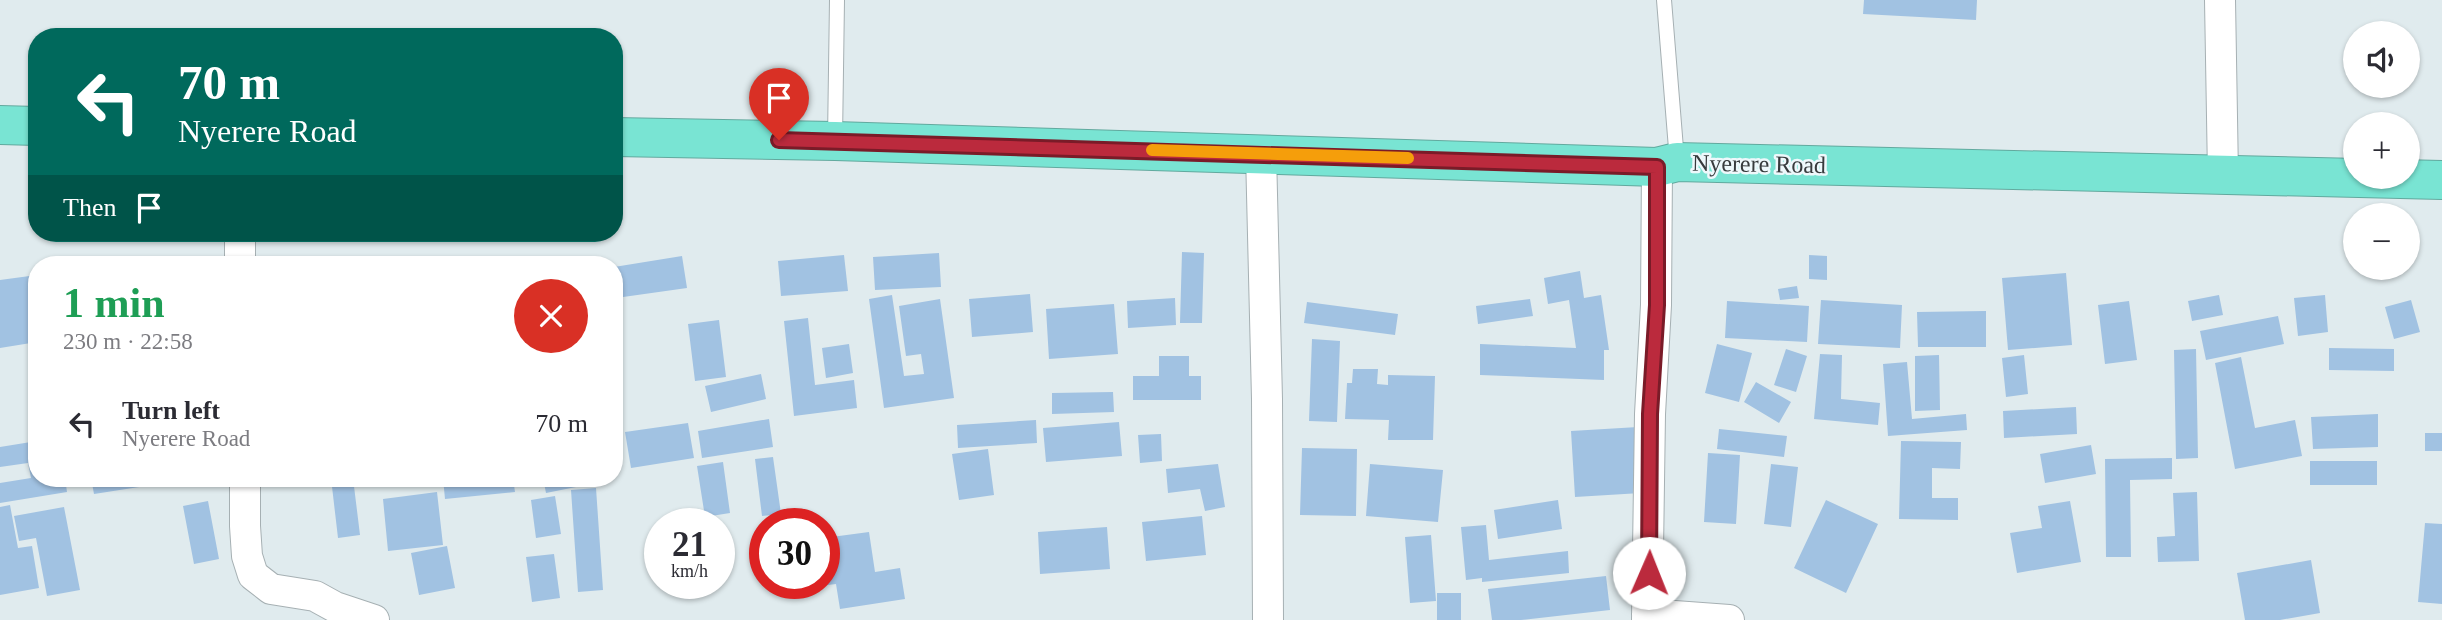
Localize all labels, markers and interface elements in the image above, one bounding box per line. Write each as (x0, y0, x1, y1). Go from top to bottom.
map controls (2343, 21, 2420, 280)
button: sound (2343, 21, 2420, 98)
text: 70 m (178, 55, 280, 110)
icon: left (63, 56, 154, 147)
pin (749, 68, 809, 140)
icon: arrive (760, 79, 798, 117)
button: + (2343, 112, 2420, 189)
text: Nyerere Road (178, 113, 357, 149)
street label: Nyerere Road (1692, 150, 1826, 178)
icon: arrive (130, 189, 168, 227)
text: Then (63, 193, 116, 222)
button: − (2343, 203, 2420, 280)
button: close (514, 279, 588, 353)
text: 1 min (63, 280, 165, 326)
text: 230 m · 22:58 (63, 329, 193, 354)
text: Turn left (122, 396, 220, 425)
icon: left (63, 405, 101, 443)
text: 70 m (535, 409, 588, 438)
text: Nyerere Road (122, 426, 250, 451)
speed limit sign: 30 (749, 508, 840, 599)
text: 21 (672, 525, 707, 564)
position arrow (1612, 536, 1686, 610)
text: km/h (671, 561, 708, 581)

